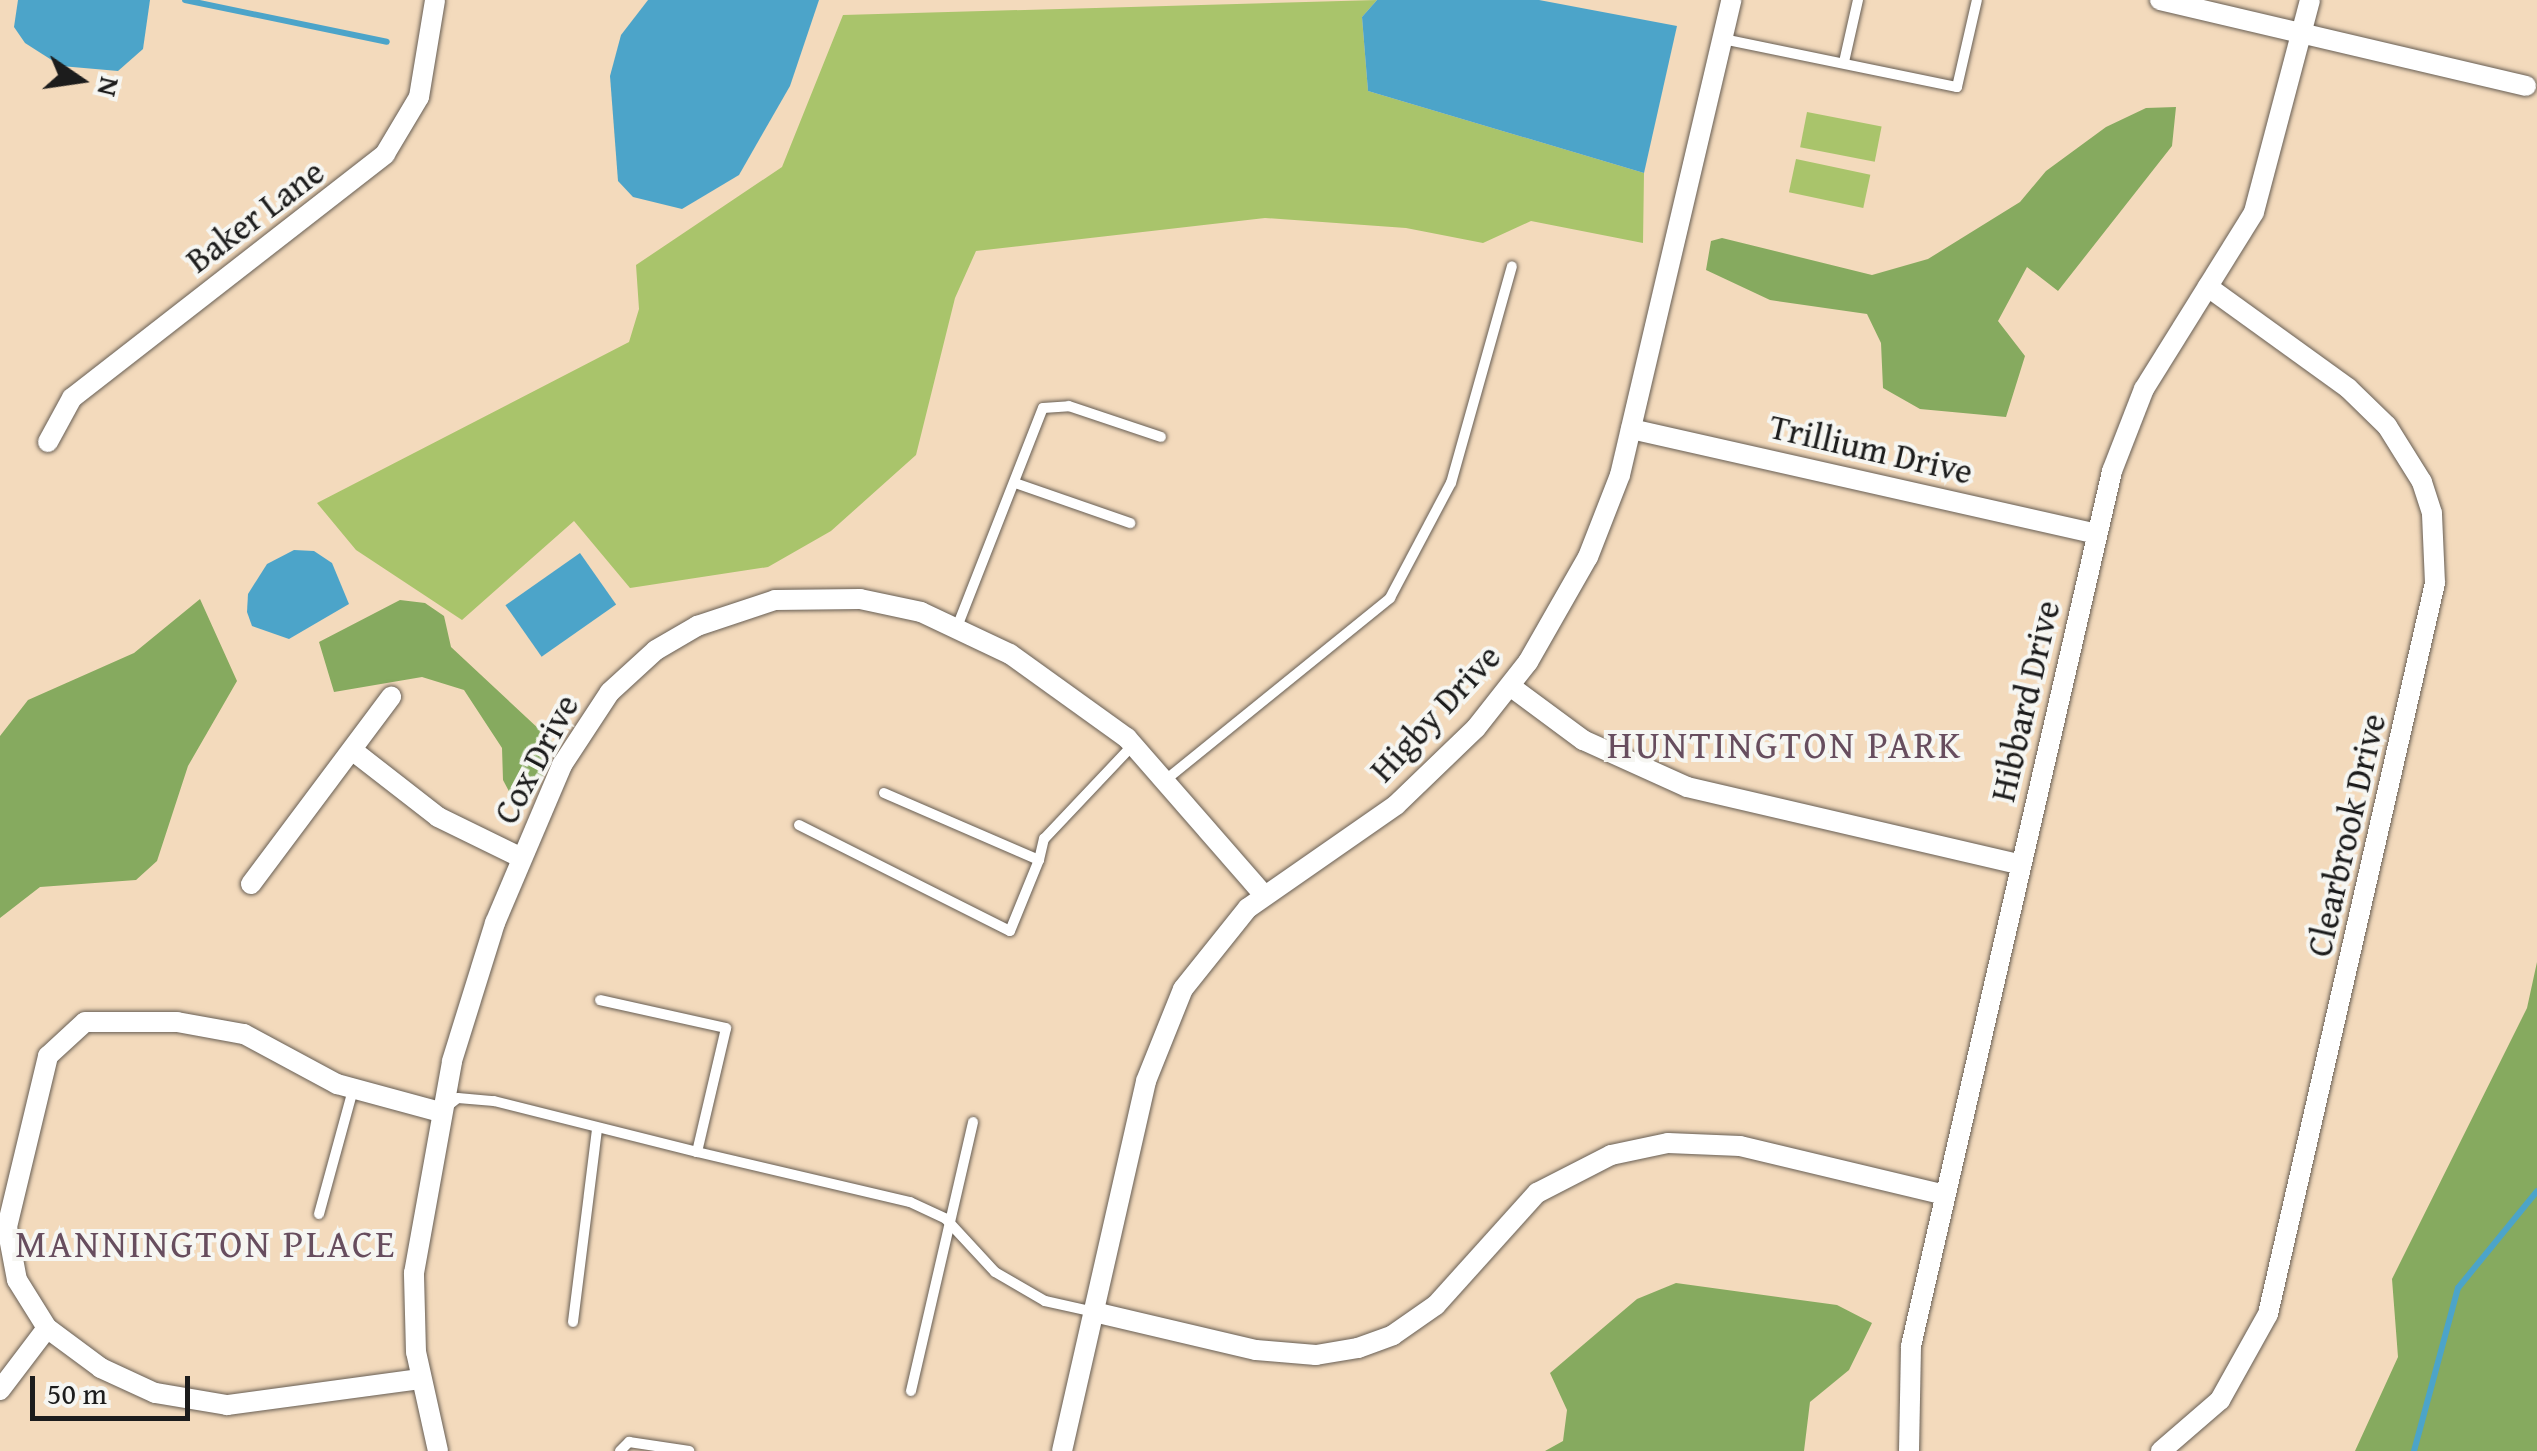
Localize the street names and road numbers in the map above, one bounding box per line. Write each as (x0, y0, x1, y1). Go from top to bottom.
street label: Baker Lane (178, 151, 332, 281)
street label: Trillium Drive (1765, 405, 1977, 493)
street label: Hibbard Drive (1982, 596, 2068, 806)
street label: Higby Drive (1361, 636, 1509, 790)
street label: Cox Drive (485, 687, 587, 831)
street label: Clearbrook Drive (2298, 709, 2394, 961)

